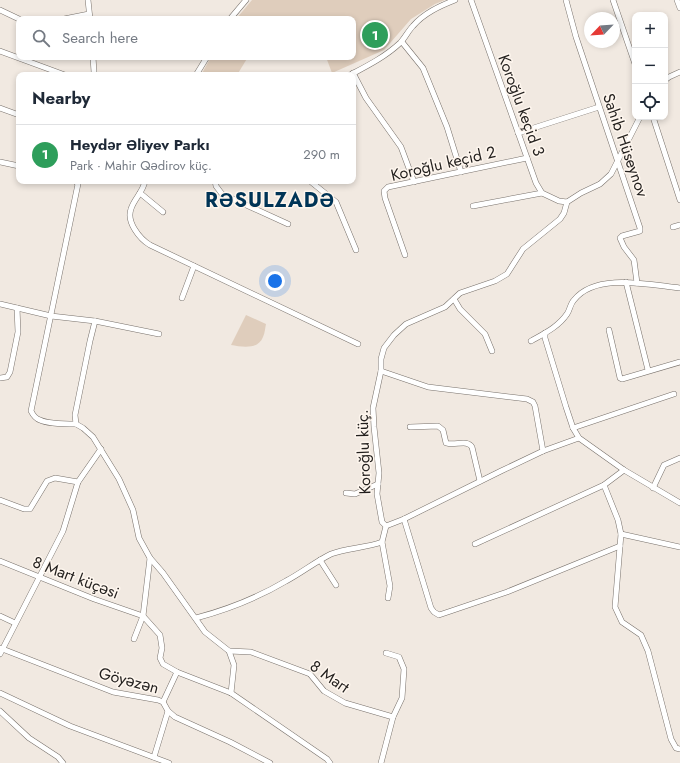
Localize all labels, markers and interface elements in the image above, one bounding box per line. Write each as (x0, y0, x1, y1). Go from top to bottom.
north arrow (584, 12, 620, 48)
map controls (632, 12, 668, 120)
button: + (632, 12, 668, 48)
search box (16, 16, 356, 60)
pin: 1 (362, 20, 388, 50)
icon: search (30, 27, 52, 49)
text: Search here (62, 27, 138, 49)
button: − (632, 48, 668, 84)
street label: Koroğlu keçid 3 (492, 51, 551, 160)
button: locate (632, 84, 668, 120)
text: Nearby (32, 86, 90, 110)
street label: Sahib Hüseynov (597, 90, 654, 201)
text: Heydər Əliyev Parkı (70, 134, 210, 156)
street label: Koroğlu keçid 2 (388, 140, 498, 187)
text: 1 (42, 145, 48, 164)
text: 290 m (303, 145, 340, 164)
text: Park · Mahir Qədirov küç. (70, 156, 212, 175)
district label: RƏSULZADƏ (205, 186, 335, 215)
your location (265, 271, 285, 291)
street label: Koroğlu küç. (351, 409, 376, 495)
street label: 8 Mart küçəsi (29, 550, 122, 604)
street label: 8 Mart (305, 655, 354, 698)
street label: Göyəzən (96, 661, 162, 700)

